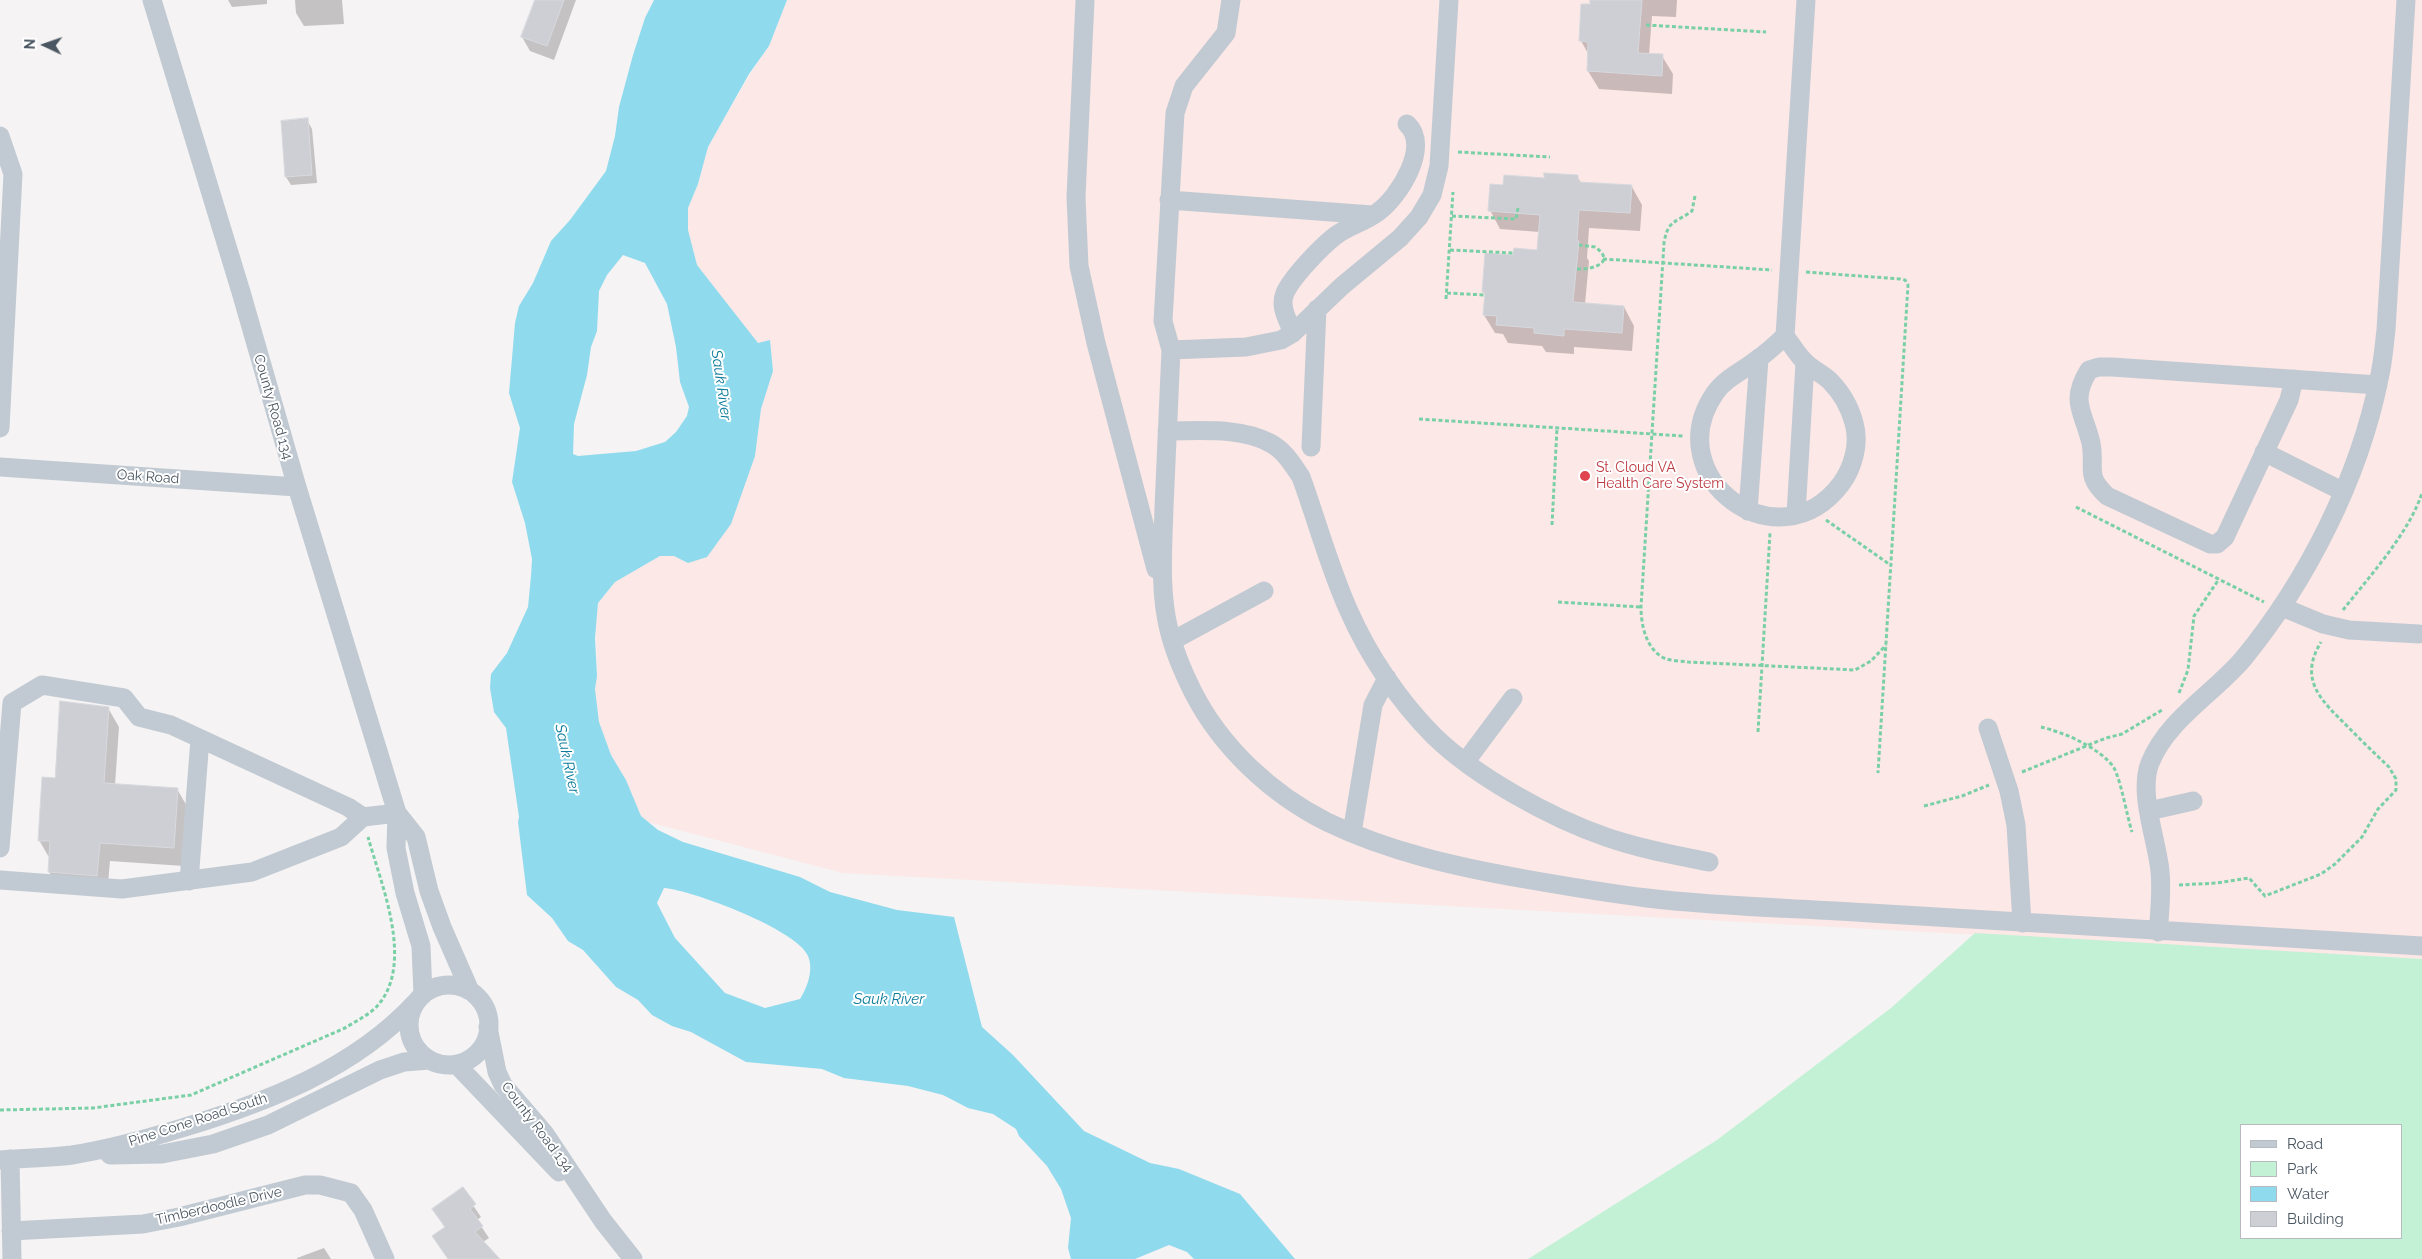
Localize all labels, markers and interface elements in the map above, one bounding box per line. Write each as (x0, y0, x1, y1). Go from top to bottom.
north arrow (20, 20, 70, 70)
text: N (22, 38, 38, 50)
water label: Sauk River (707, 349, 735, 421)
street label: County Road 134 (250, 353, 296, 461)
place label: St. Cloud VA Health Care System (1596, 460, 1724, 492)
street label: Oak Road (116, 466, 180, 488)
marker: St. Cloud VA Health Care System (1578, 469, 1592, 483)
water label: Sauk River (551, 722, 583, 796)
water label: Sauk River (854, 990, 924, 1008)
street label: County Road 134 (498, 1079, 576, 1175)
street label: Pine Cone Road South (127, 1090, 269, 1150)
legend (2240, 1124, 2402, 1239)
text: Road (2287, 1135, 2323, 1153)
text: Park (2287, 1160, 2318, 1178)
street label: Timberdoodle Drive (154, 1183, 284, 1229)
text: Water (2287, 1185, 2329, 1203)
text: Building (2287, 1210, 2344, 1228)

